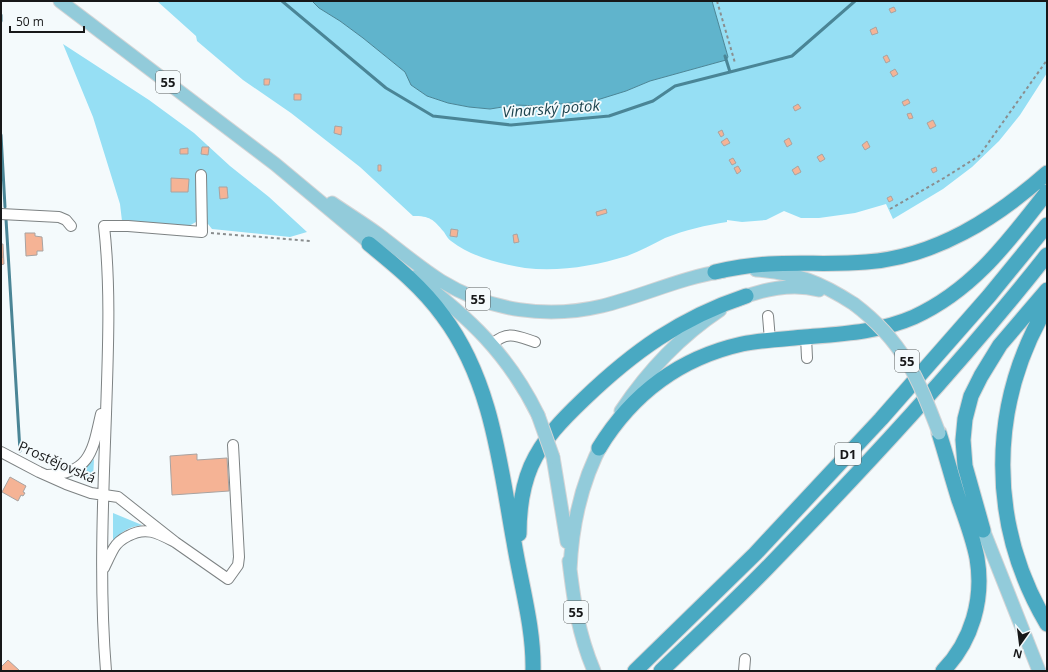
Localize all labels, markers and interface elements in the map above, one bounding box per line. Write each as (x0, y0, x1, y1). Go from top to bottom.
scale bar (10, 8, 84, 34)
text: 50 m (16, 13, 44, 30)
road number: 55 (156, 71, 180, 93)
water label: Vinarský potok (502, 95, 601, 121)
road number: 55 (466, 288, 490, 310)
road number: 55 (895, 350, 919, 372)
street label: Prostějovská (15, 436, 99, 487)
road number: D1 (835, 443, 861, 465)
road number: 55 (564, 601, 588, 623)
north arrow (1000, 624, 1040, 664)
text: N (1011, 646, 1024, 663)

